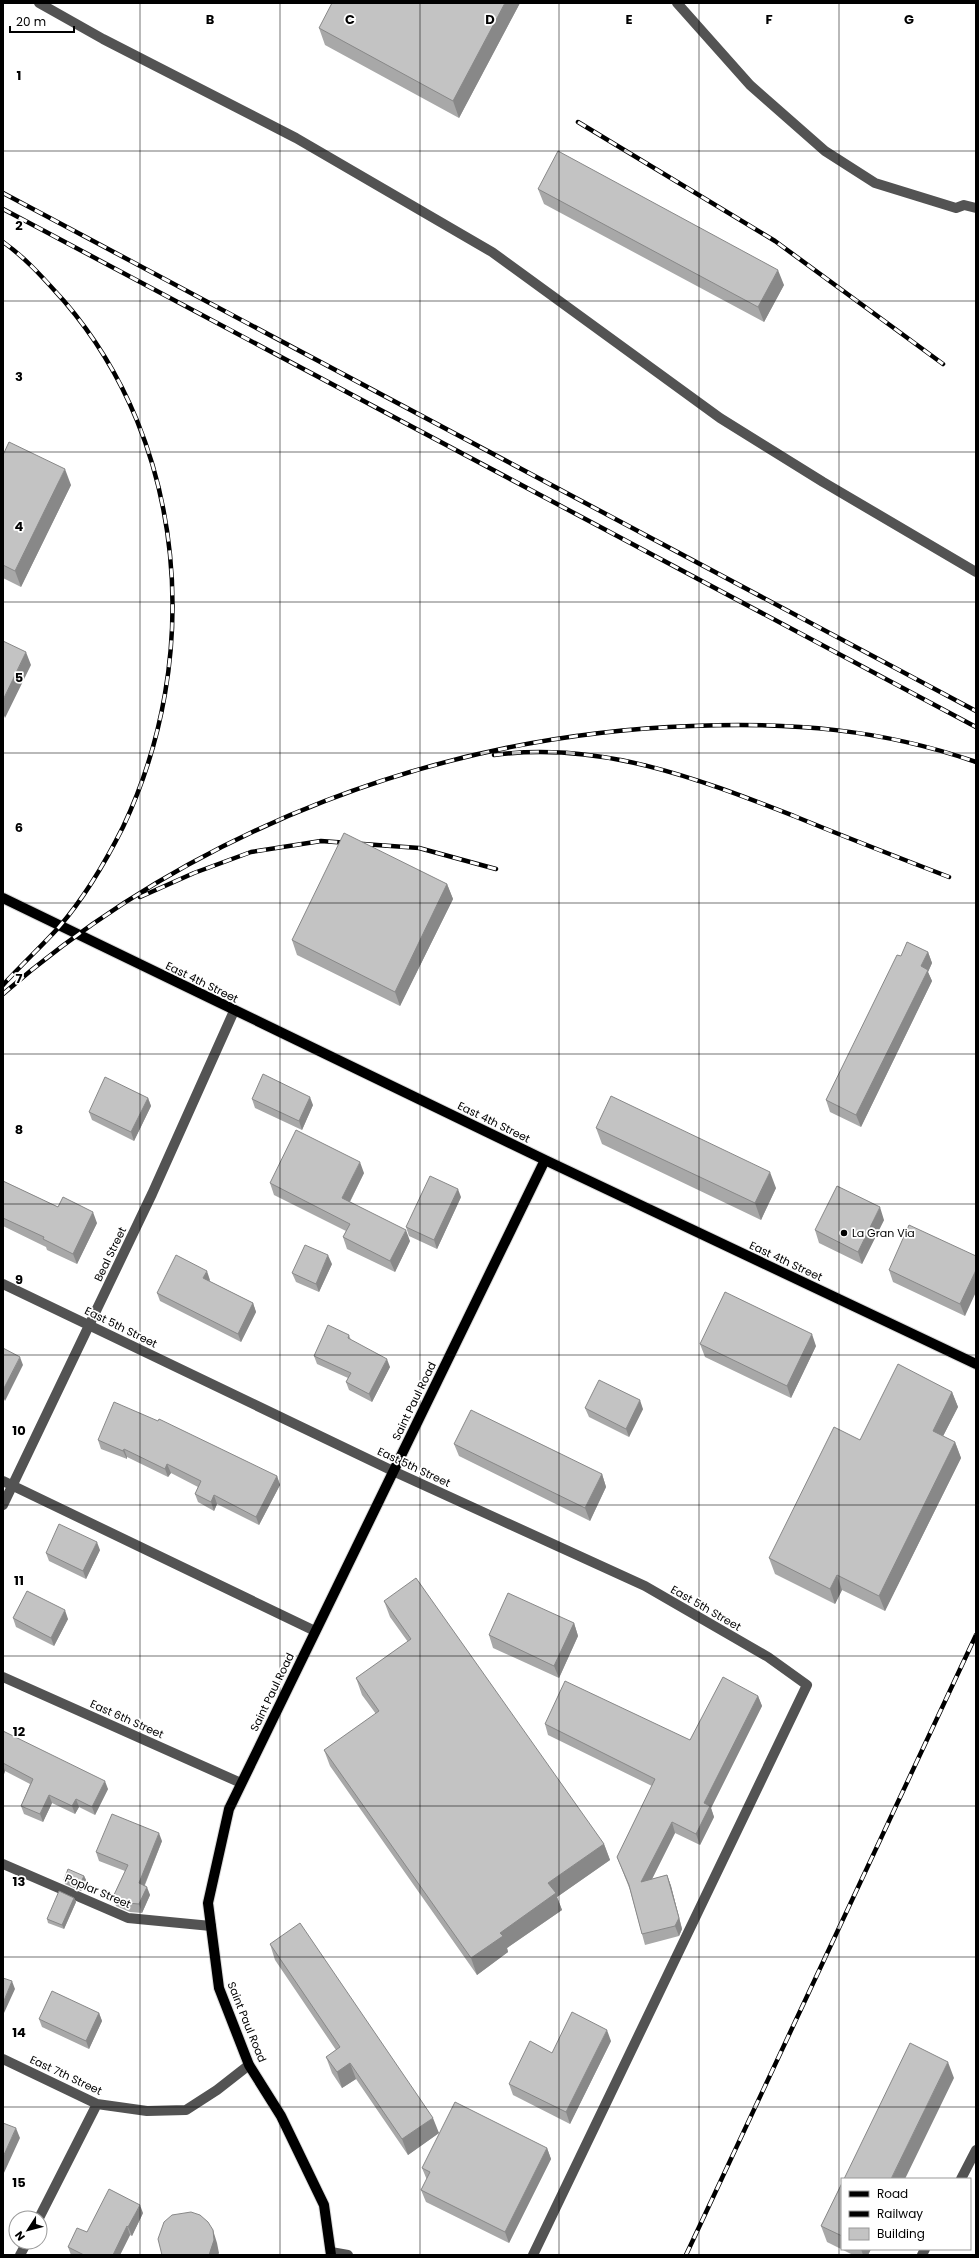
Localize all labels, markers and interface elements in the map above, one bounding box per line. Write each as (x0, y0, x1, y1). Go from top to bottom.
scale bar (10, 8, 74, 34)
text: B (206, 10, 215, 29)
text: C (345, 10, 355, 29)
text: D (485, 10, 495, 29)
text: E (625, 10, 633, 29)
text: F (765, 10, 773, 29)
text: G (904, 10, 914, 29)
text: 20 m (16, 13, 46, 30)
text: 1 (17, 66, 21, 85)
text: 2 (15, 216, 23, 235)
text: 3 (15, 367, 23, 386)
text: 4 (15, 517, 24, 536)
text: 5 (15, 668, 23, 687)
text: 6 (15, 818, 23, 837)
street label: East 4th Street (163, 958, 241, 1006)
text: 7 (16, 969, 23, 988)
street label: East 4th Street (455, 1098, 533, 1146)
text: 8 (15, 1120, 23, 1139)
street label: Beal Street (90, 1224, 130, 1284)
place label: La Gran Via (852, 1225, 915, 1241)
marker: La Gran Via (839, 1228, 849, 1238)
street label: East 4th Street (747, 1237, 825, 1285)
text: 9 (15, 1270, 23, 1289)
street label: East 5th Street (82, 1303, 160, 1351)
street label: Saint Paul Road (388, 1359, 440, 1443)
text: 10 (12, 1421, 26, 1440)
street label: East 5th Street (375, 1443, 453, 1491)
text: 11 (14, 1571, 24, 1590)
street label: East 5th Street (668, 1581, 744, 1635)
street label: Saint Paul Road (246, 1650, 298, 1734)
street label: East 6th Street (88, 1696, 166, 1742)
text: 12 (13, 1722, 26, 1741)
street label: Poplar Street (63, 1870, 133, 1912)
text: 13 (13, 1872, 26, 1891)
street label: Saint Paul Road (224, 1979, 270, 2065)
text: 14 (12, 2023, 26, 2042)
street label: East 7th Street (27, 2051, 105, 2099)
text: 15 (12, 2173, 26, 2192)
legend (841, 2178, 971, 2250)
text: Road (877, 2185, 908, 2202)
text: Railway (877, 2205, 923, 2222)
north arrow (8, 2210, 48, 2250)
text: Building (877, 2225, 925, 2242)
text: N (11, 2228, 29, 2244)

